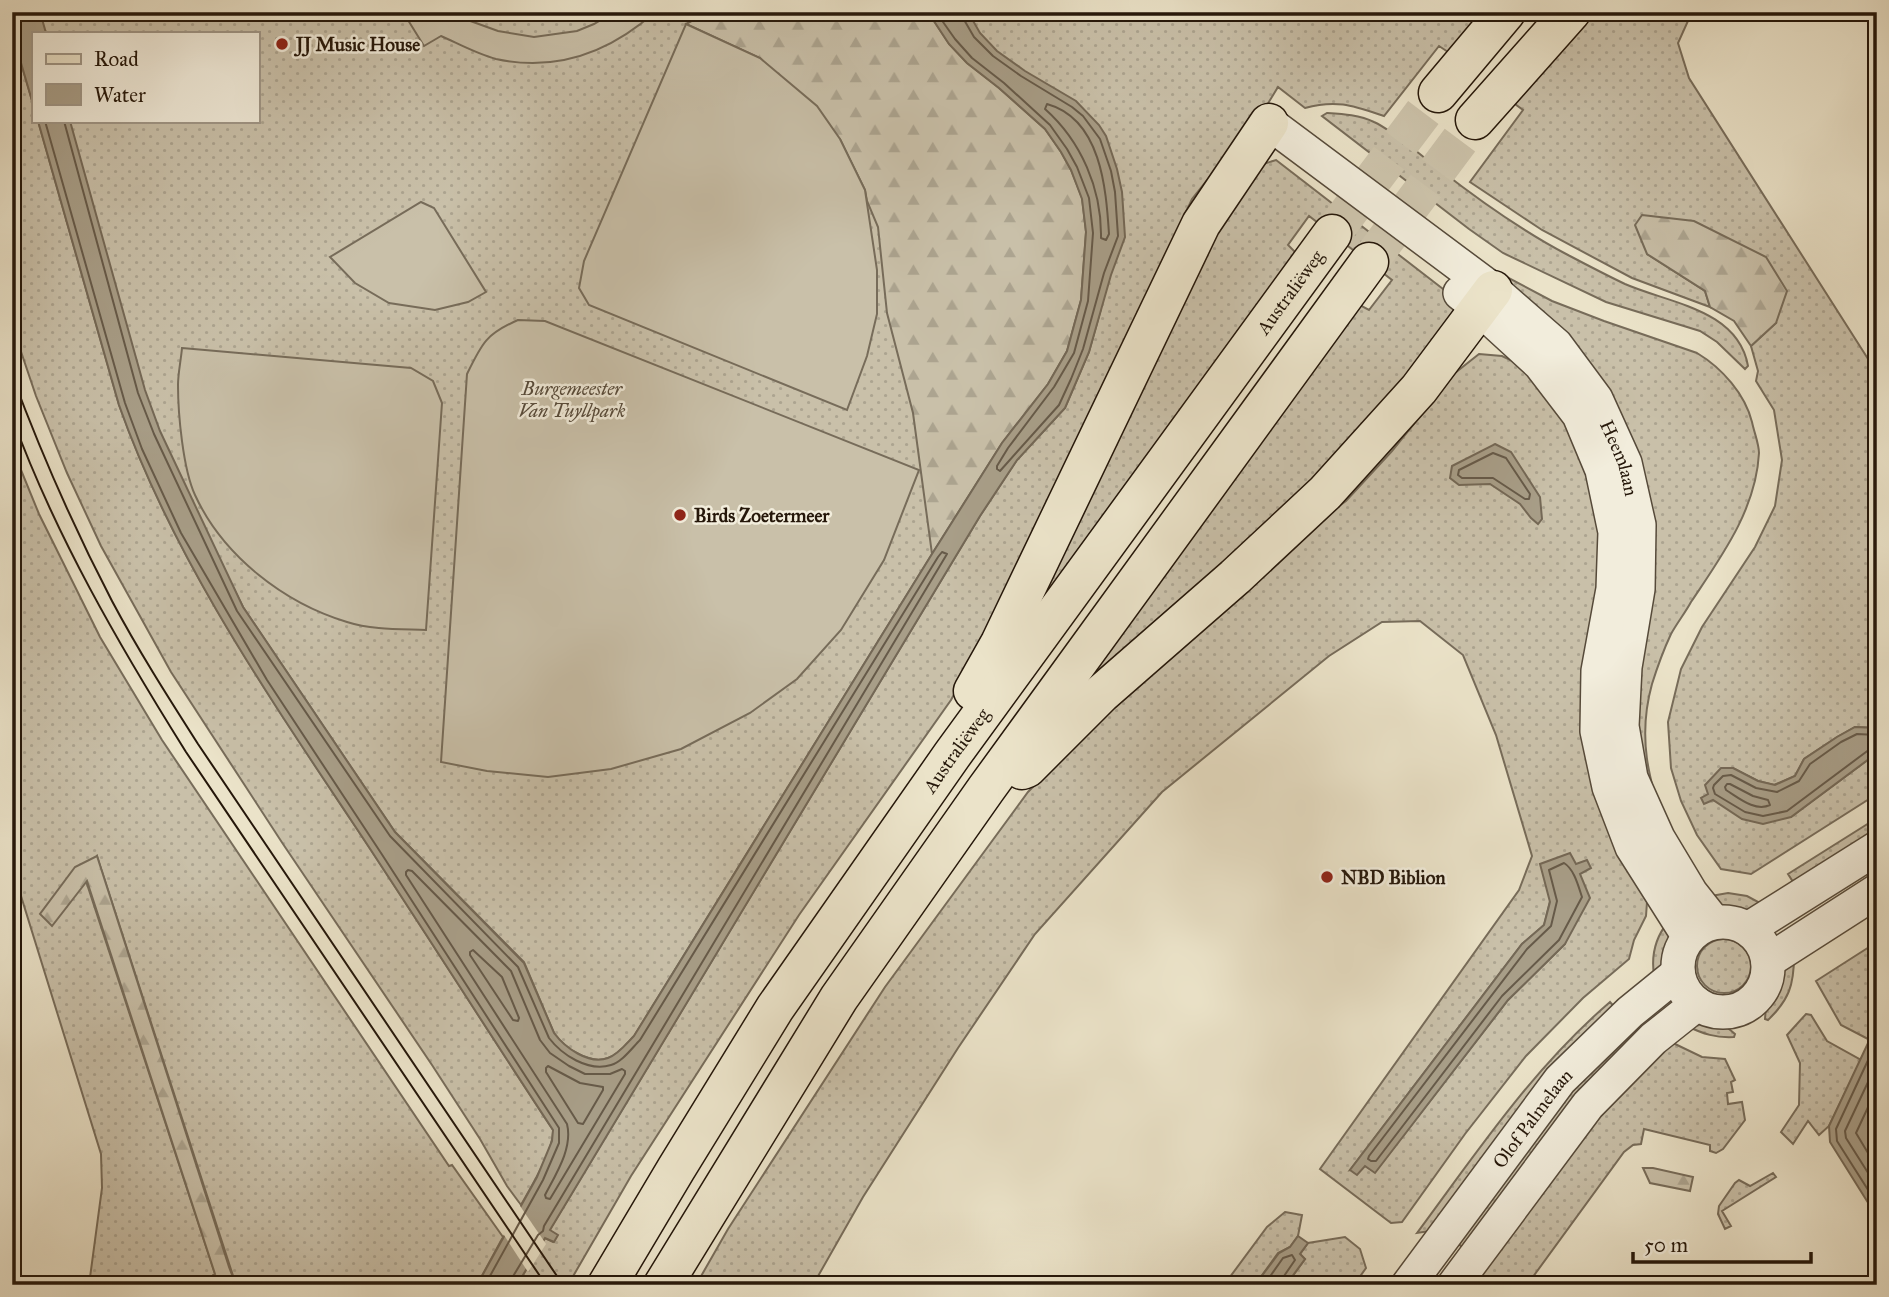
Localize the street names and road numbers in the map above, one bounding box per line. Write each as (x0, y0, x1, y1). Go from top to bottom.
street label: Australiëweg (1251, 245, 1330, 340)
street label: Heemlaan (1595, 416, 1643, 498)
street label: Australiëweg (918, 703, 995, 798)
street label: Olof Palmelaan (1488, 1064, 1577, 1173)

